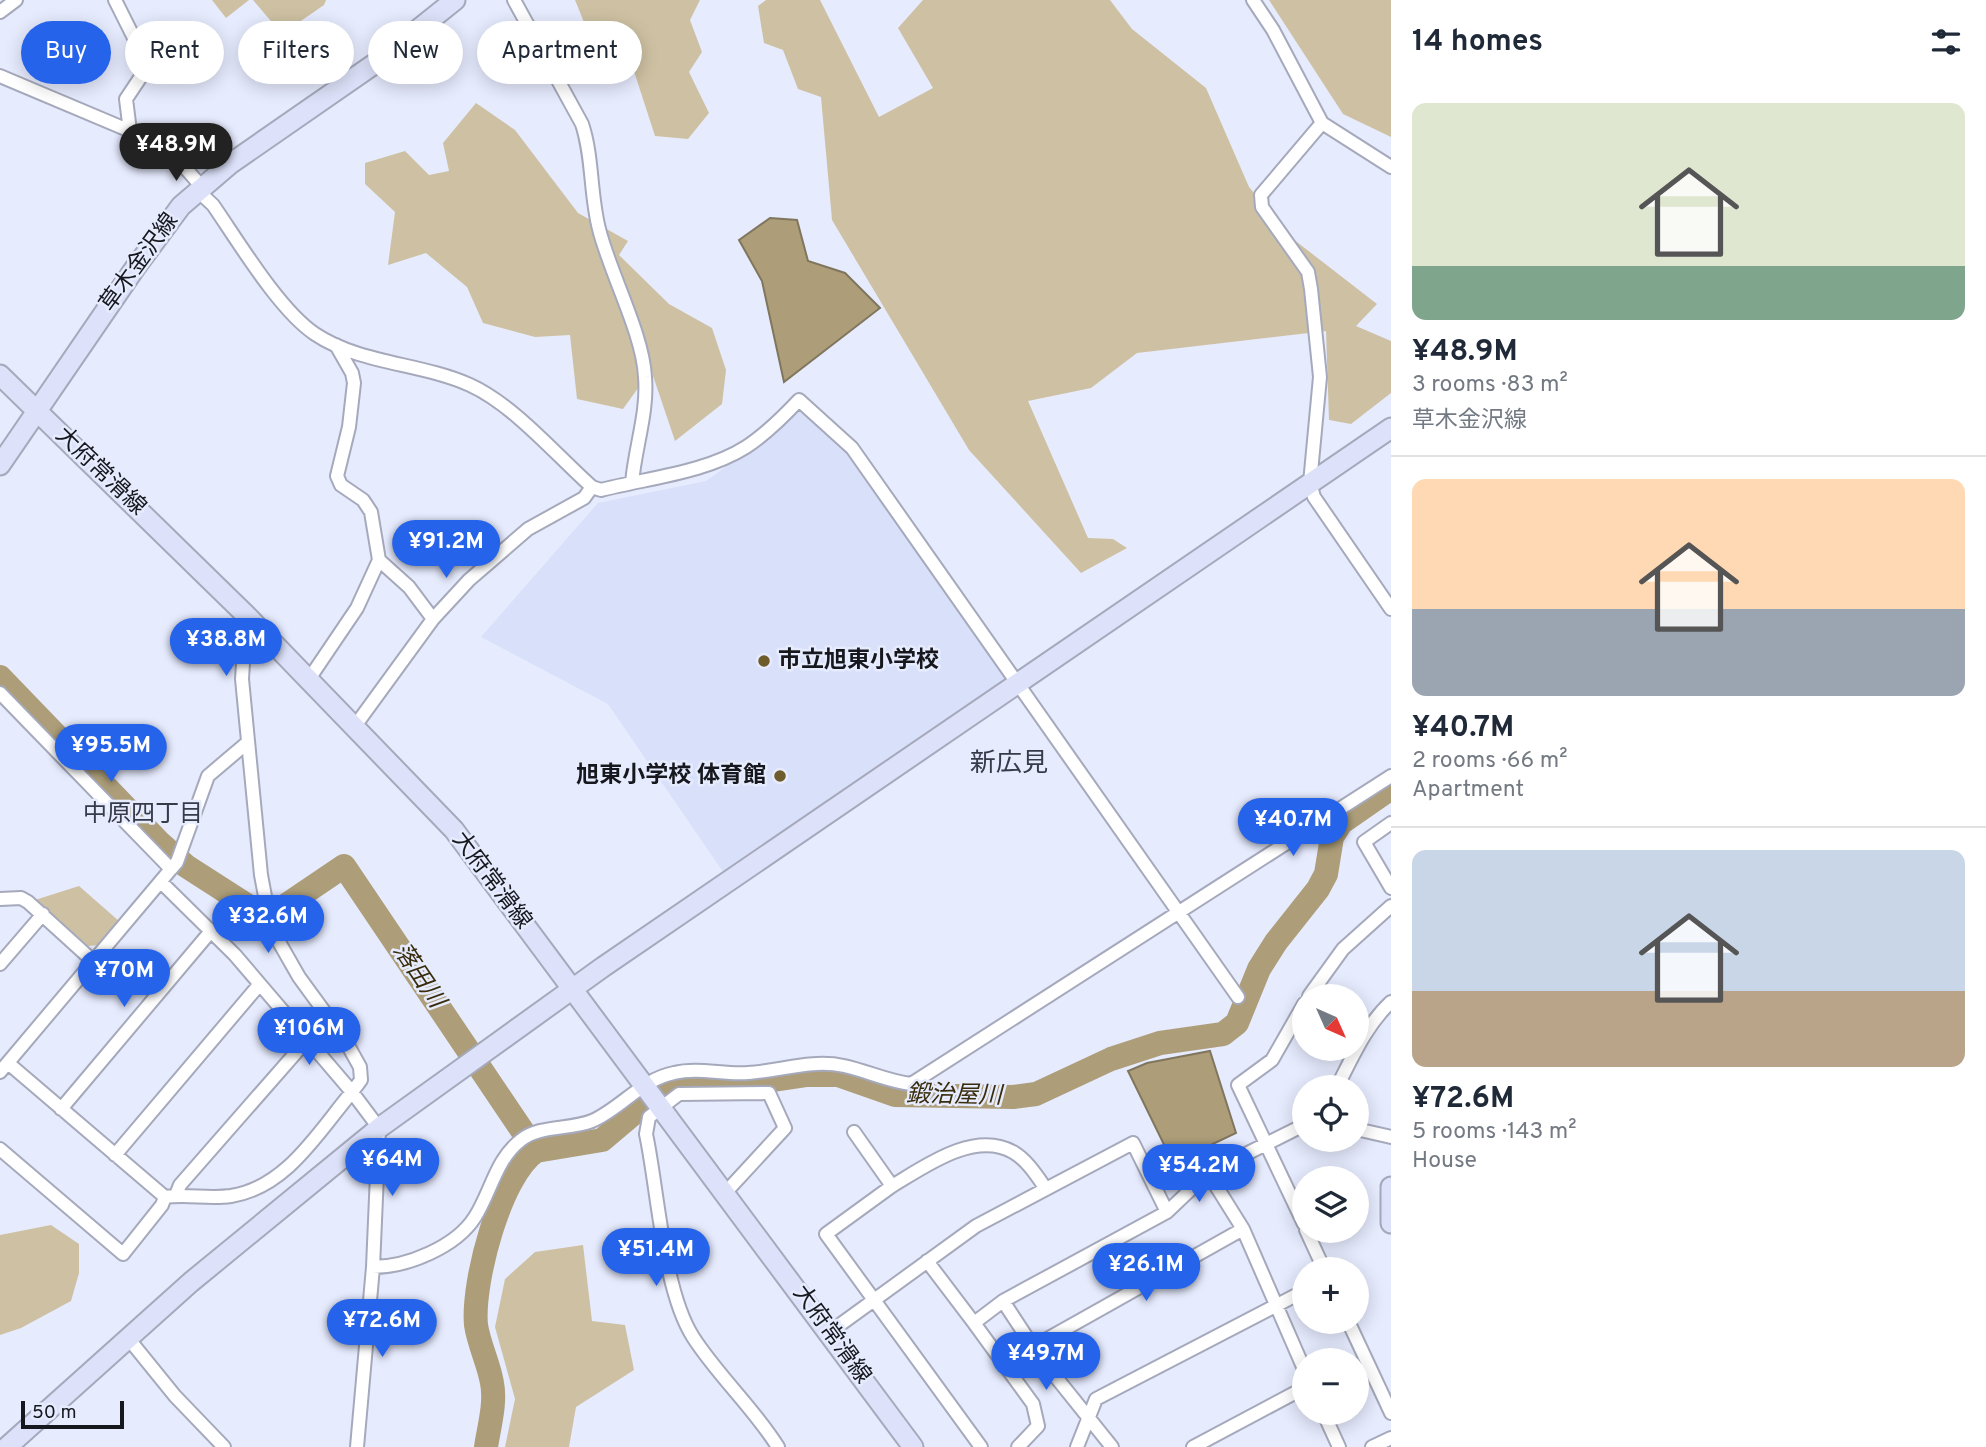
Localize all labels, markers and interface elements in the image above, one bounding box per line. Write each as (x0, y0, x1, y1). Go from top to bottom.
chip: Buy (21, 21, 111, 84)
chip: Rent (125, 21, 224, 84)
chip: Filters (238, 21, 354, 84)
chip: New (368, 21, 463, 84)
chip: Apartment (477, 21, 642, 84)
icon: filters (1927, 23, 1965, 61)
text: 14 homes (1412, 24, 1543, 61)
pin: ¥48.9M (119, 124, 233, 183)
text: ¥48.9M (135, 131, 217, 160)
icon: home (1626, 149, 1752, 275)
street label: 草木金沢線 (94, 208, 186, 318)
text: ¥48.9M (1412, 334, 1518, 371)
text: 3 rooms · 83 m² (1412, 371, 1568, 400)
text: 草木金沢線 (1412, 407, 1527, 436)
street label: 大府常滑線 (49, 422, 151, 522)
pin: ¥91.2M (389, 520, 503, 580)
icon: home (1626, 524, 1752, 650)
text: ¥91.2M (408, 528, 484, 557)
pin: ¥38.8M (169, 618, 283, 678)
text: ¥38.8M (186, 626, 266, 655)
place label: 市立旭東小学校 (778, 647, 939, 676)
marker: 市立旭東小学校 (756, 653, 772, 669)
text: ¥40.7M (1412, 710, 1514, 747)
pin: ¥95.5M (54, 724, 168, 784)
text: ¥95.5M (71, 732, 151, 761)
text: 2 rooms · 66 m² (1412, 747, 1568, 776)
district label: 新広見 (970, 748, 1048, 781)
place label: 旭東小学校 体育館 (576, 762, 766, 791)
marker: 旭東小学校 体育館 (772, 768, 788, 784)
text: Apartment (1412, 776, 1524, 805)
pin: ¥40.7M (1236, 798, 1350, 858)
district label: 中原四丁目 (83, 800, 203, 830)
text: ¥40.7M (1254, 806, 1332, 835)
street label: 大府常滑線 (445, 826, 537, 936)
pin: ¥32.6M (211, 895, 325, 955)
icon: home (1626, 895, 1752, 1021)
text: ¥32.6M (228, 903, 308, 932)
water label: 落田川 (385, 938, 452, 1017)
pin: ¥70M (83, 950, 165, 1009)
text: ¥70M (94, 957, 154, 986)
north arrow (1292, 984, 1368, 1060)
map controls (1292, 984, 1369, 1425)
pin: ¥106M (260, 1007, 358, 1067)
text: ¥106M (273, 1015, 345, 1044)
button: locate (1292, 1075, 1369, 1152)
water label: 鍛治屋川 (906, 1080, 1005, 1112)
text: ¥72.6M (1412, 1081, 1514, 1118)
text: 5 rooms · 143 m² (1412, 1118, 1577, 1147)
pin: ¥64M (351, 1138, 433, 1198)
pin: ¥54.2M (1142, 1144, 1256, 1204)
text: ¥64M (361, 1146, 423, 1175)
text: House (1412, 1147, 1477, 1176)
text: ¥54.2M (1158, 1152, 1240, 1181)
button: layers (1292, 1166, 1369, 1243)
pin: ¥51.4M (599, 1228, 713, 1288)
text: ¥51.4M (618, 1236, 694, 1265)
pin: ¥26.1M (1089, 1244, 1203, 1303)
text: ¥26.1M (1108, 1251, 1184, 1280)
button: + (1292, 1257, 1369, 1334)
street label: 大府常滑線 (785, 1280, 877, 1390)
pin: ¥72.6M (325, 1300, 439, 1359)
text: ¥72.6M (343, 1307, 421, 1336)
pin: ¥49.7M (989, 1332, 1103, 1392)
text: ¥49.7M (1007, 1340, 1085, 1369)
button: − (1292, 1348, 1369, 1425)
scale bar (21, 1398, 124, 1430)
text: 50 m (32, 1401, 77, 1425)

